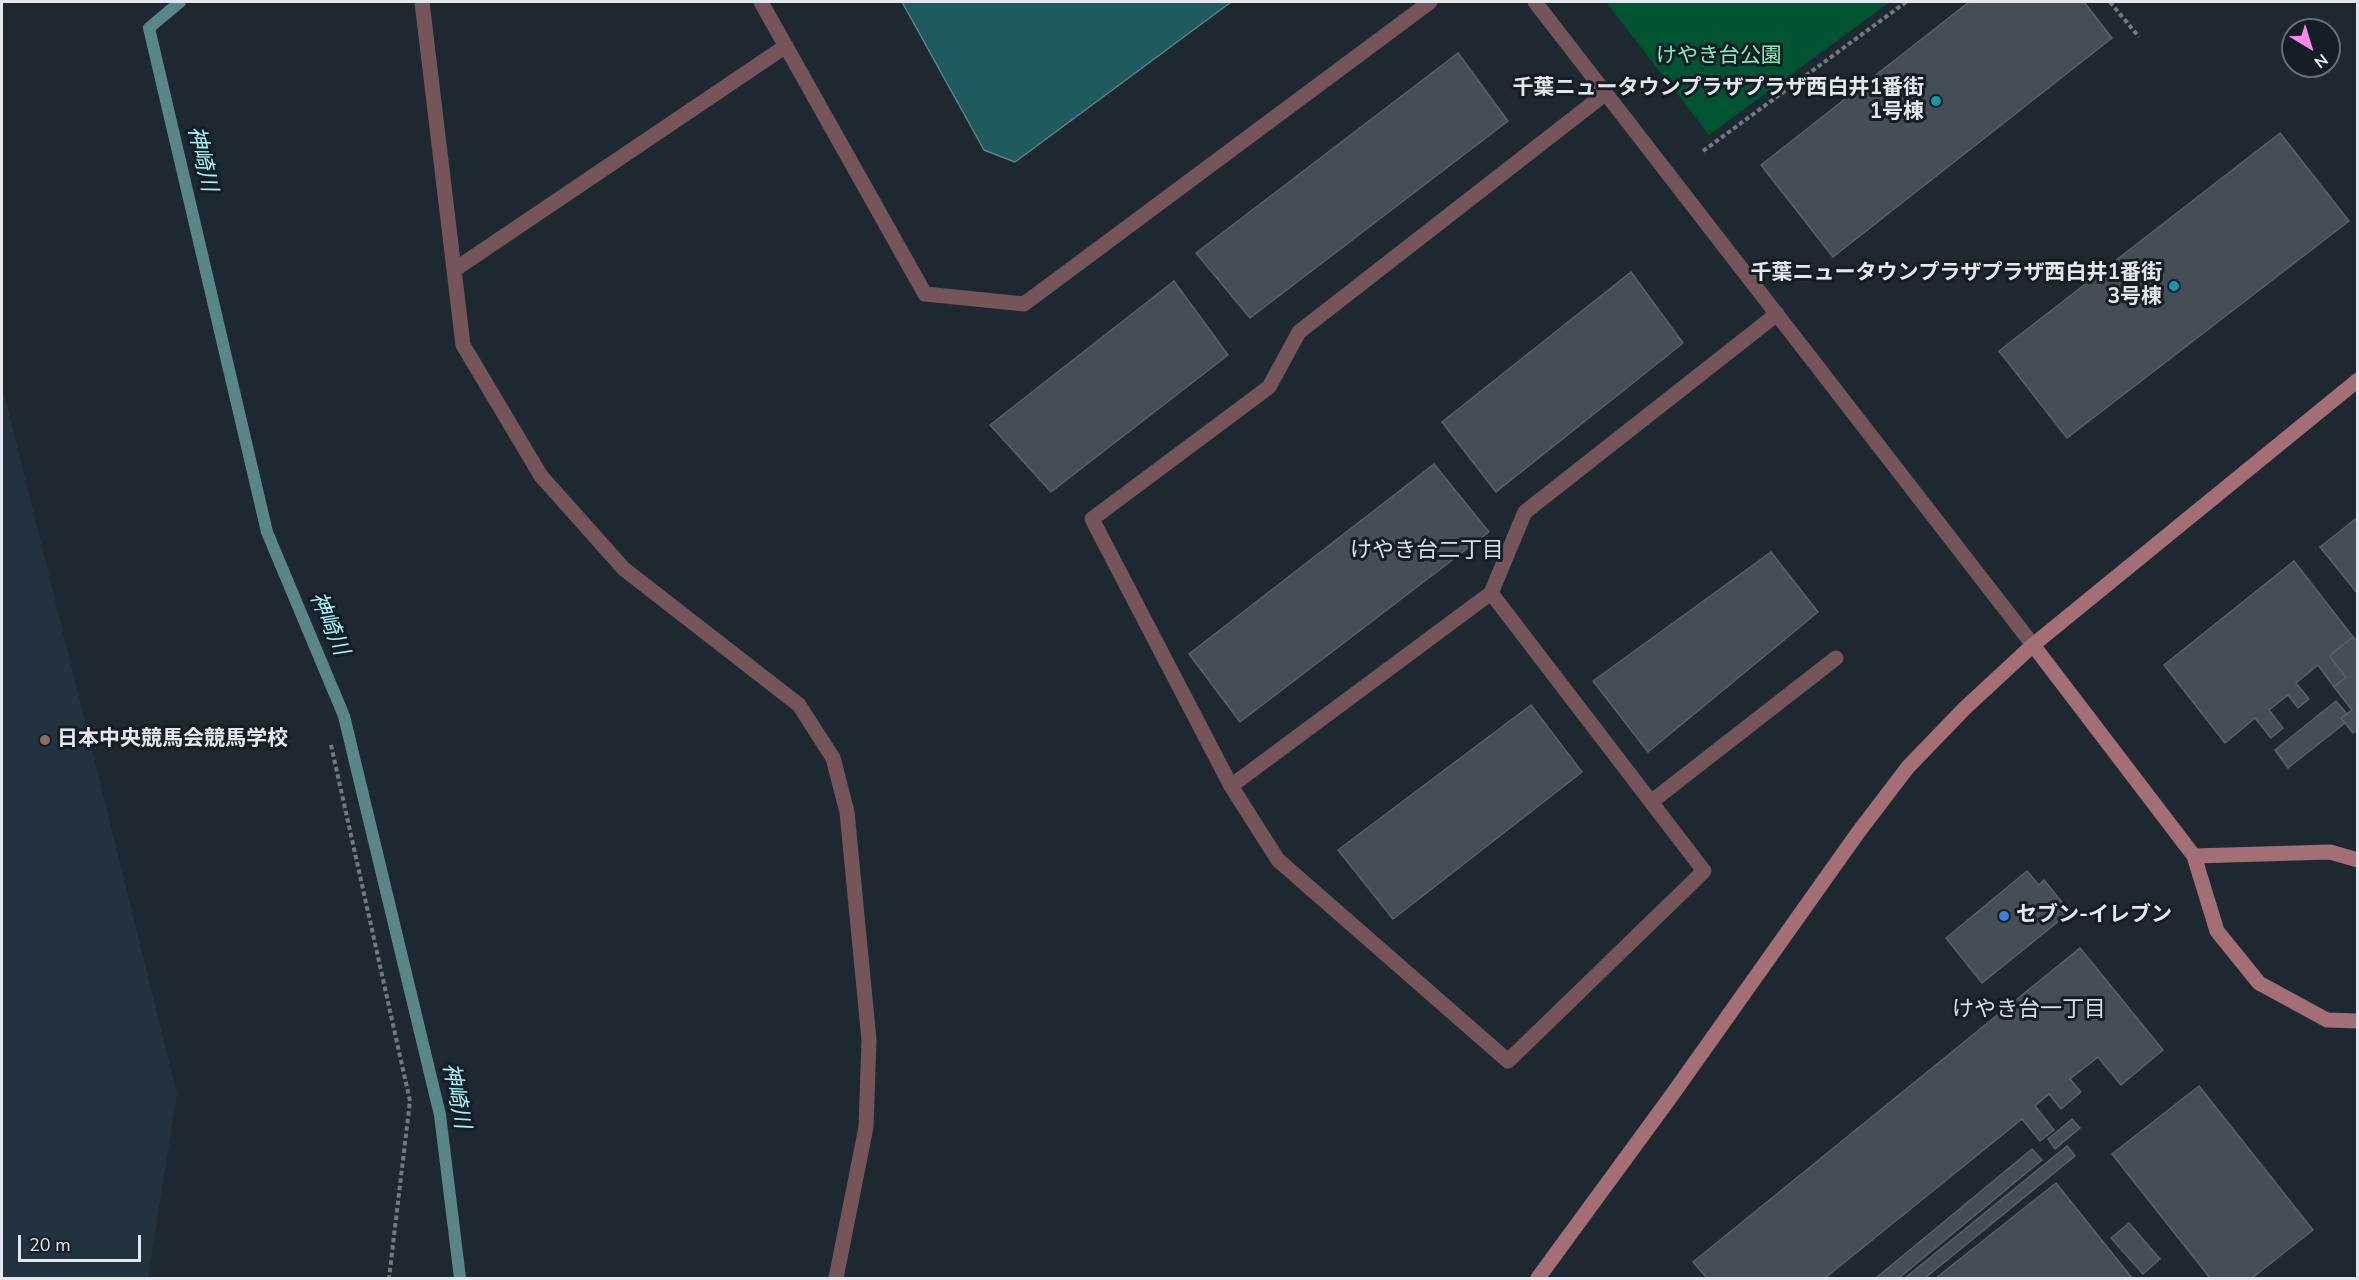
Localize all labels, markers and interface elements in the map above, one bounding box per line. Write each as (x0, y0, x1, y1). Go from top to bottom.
north arrow (2281, 18, 2341, 78)
park label: けやき台公園 (1656, 44, 1782, 70)
text: N (2309, 48, 2332, 73)
place label: 千葉ニュータウンプラザプラザ西白井1番街 1号棟 (1512, 76, 1924, 126)
marker: 千葉ニュータウンプラザプラザ西白井1番街 1号棟 (1929, 94, 1943, 108)
water label: 神崎川 (181, 124, 221, 194)
place label: 千葉ニュータウンプラザプラザ西白井1番街 3号棟 (1750, 261, 2162, 311)
marker: 千葉ニュータウンプラザプラザ西白井1番街 3号棟 (2167, 279, 2181, 293)
district label: けやき台二丁目 (1350, 539, 1504, 565)
water label: 神崎川 (303, 588, 353, 660)
place label: 日本中央競馬会競馬学校 (57, 727, 288, 753)
marker: 日本中央競馬会競馬学校 (38, 733, 52, 747)
place label: セブン-イレブン (2016, 903, 2172, 929)
marker: セブン-イレブン (1997, 909, 2011, 923)
district label: けやき台一丁目 (1952, 998, 2106, 1024)
water label: 神崎川 (436, 1061, 474, 1131)
scale bar (21, 1223, 144, 1261)
text: 20 m (29, 1233, 71, 1257)

